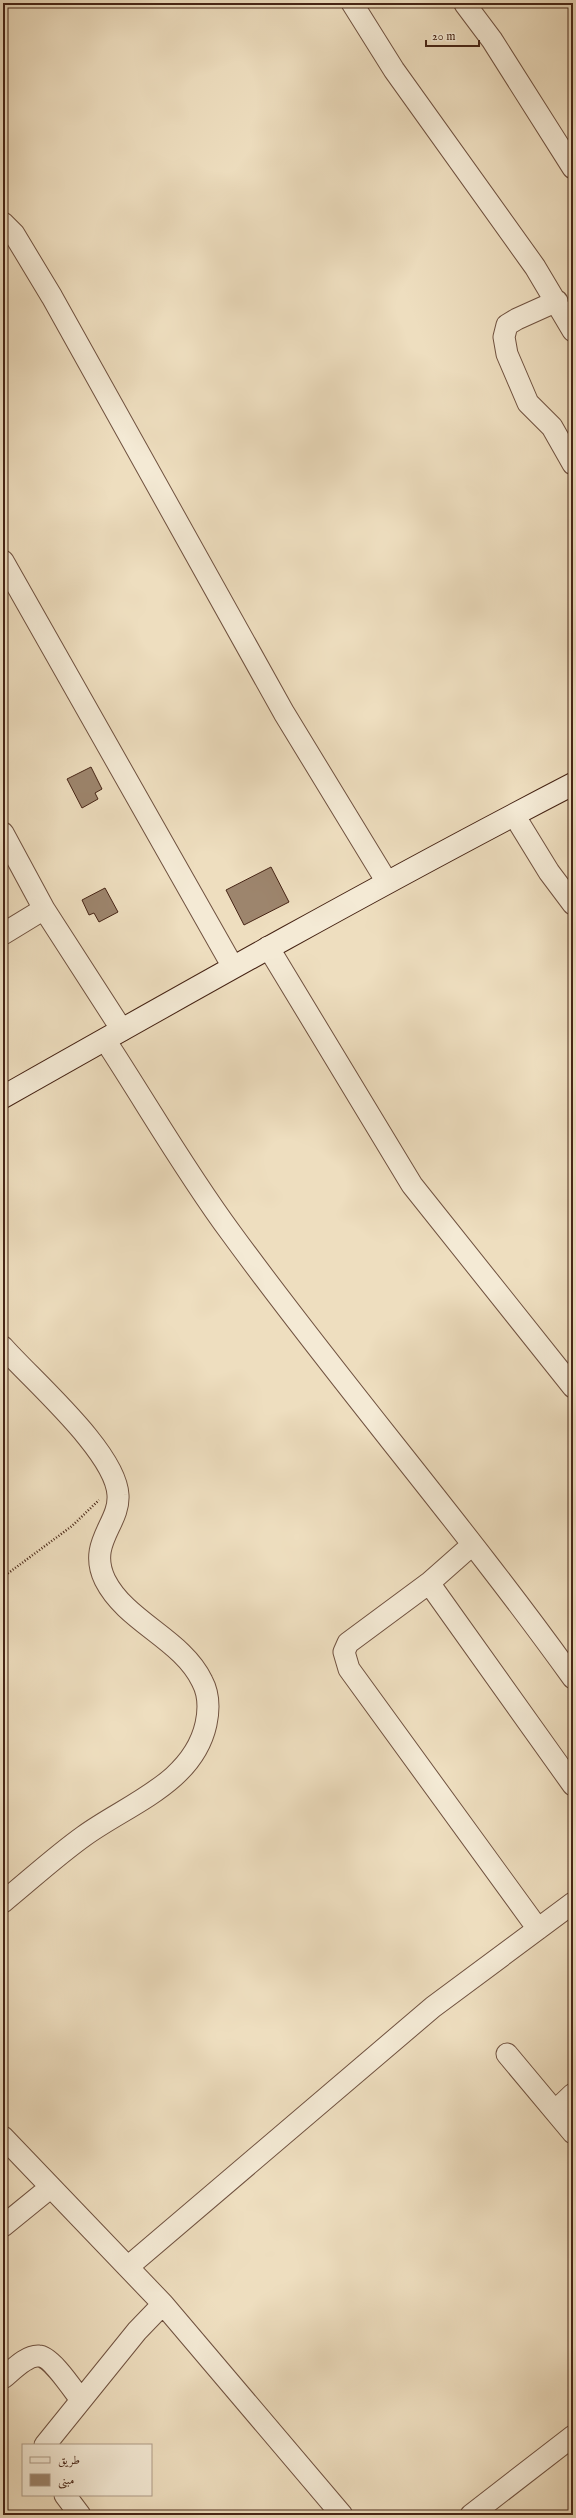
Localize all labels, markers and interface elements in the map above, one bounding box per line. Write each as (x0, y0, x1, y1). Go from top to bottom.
scale bar (426, 22, 479, 48)
text: 20 m (432, 29, 455, 44)
legend (22, 2444, 152, 2496)
text: طريق (58, 2453, 80, 2468)
text: مبنى (58, 2473, 74, 2489)

